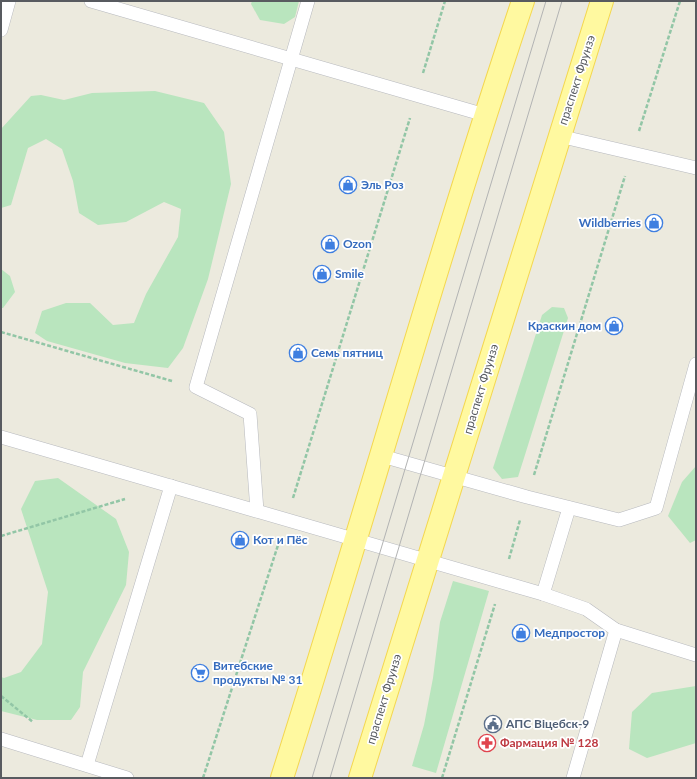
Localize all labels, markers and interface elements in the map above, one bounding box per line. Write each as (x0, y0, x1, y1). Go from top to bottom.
street label: праспект Фрунзэ (555, 33, 598, 127)
shop icon: Эль Роз (338, 175, 358, 195)
place label: Эль Роз (361, 177, 404, 192)
shop icon: Wildberries (644, 213, 664, 233)
place label: Wildberries (579, 215, 641, 230)
shop icon: Ozon (320, 234, 340, 254)
place label: Ozon (343, 236, 372, 251)
shop icon: Smile (312, 264, 332, 284)
place label: Smile (335, 266, 365, 281)
shop icon: Краскин дом (604, 316, 624, 336)
place label: Краскин дом (528, 318, 601, 333)
street label: праспект Фрунзэ (460, 342, 501, 436)
shop icon: Семь пятниц (288, 343, 308, 363)
place label: Семь пятниц (311, 345, 383, 360)
shop icon: Кот и Пёс (230, 530, 250, 550)
place label: Кот и Пёс (253, 532, 308, 547)
shop icon: Медпростор (511, 623, 531, 643)
place label: Медпростор (534, 625, 605, 640)
street label: праспект Фрунзэ (363, 652, 404, 746)
place label: Витебские продукты № 31 (213, 658, 302, 687)
supermarket icon: Витебские продукты № 31 (190, 663, 210, 683)
public building icon: АПС Віцебск-9 (483, 714, 503, 734)
place label: АПС Віцебск-9 (505, 716, 589, 731)
pharmacy icon: Фармация № 128 (477, 733, 497, 753)
place label: Фармация № 128 (500, 735, 598, 750)

